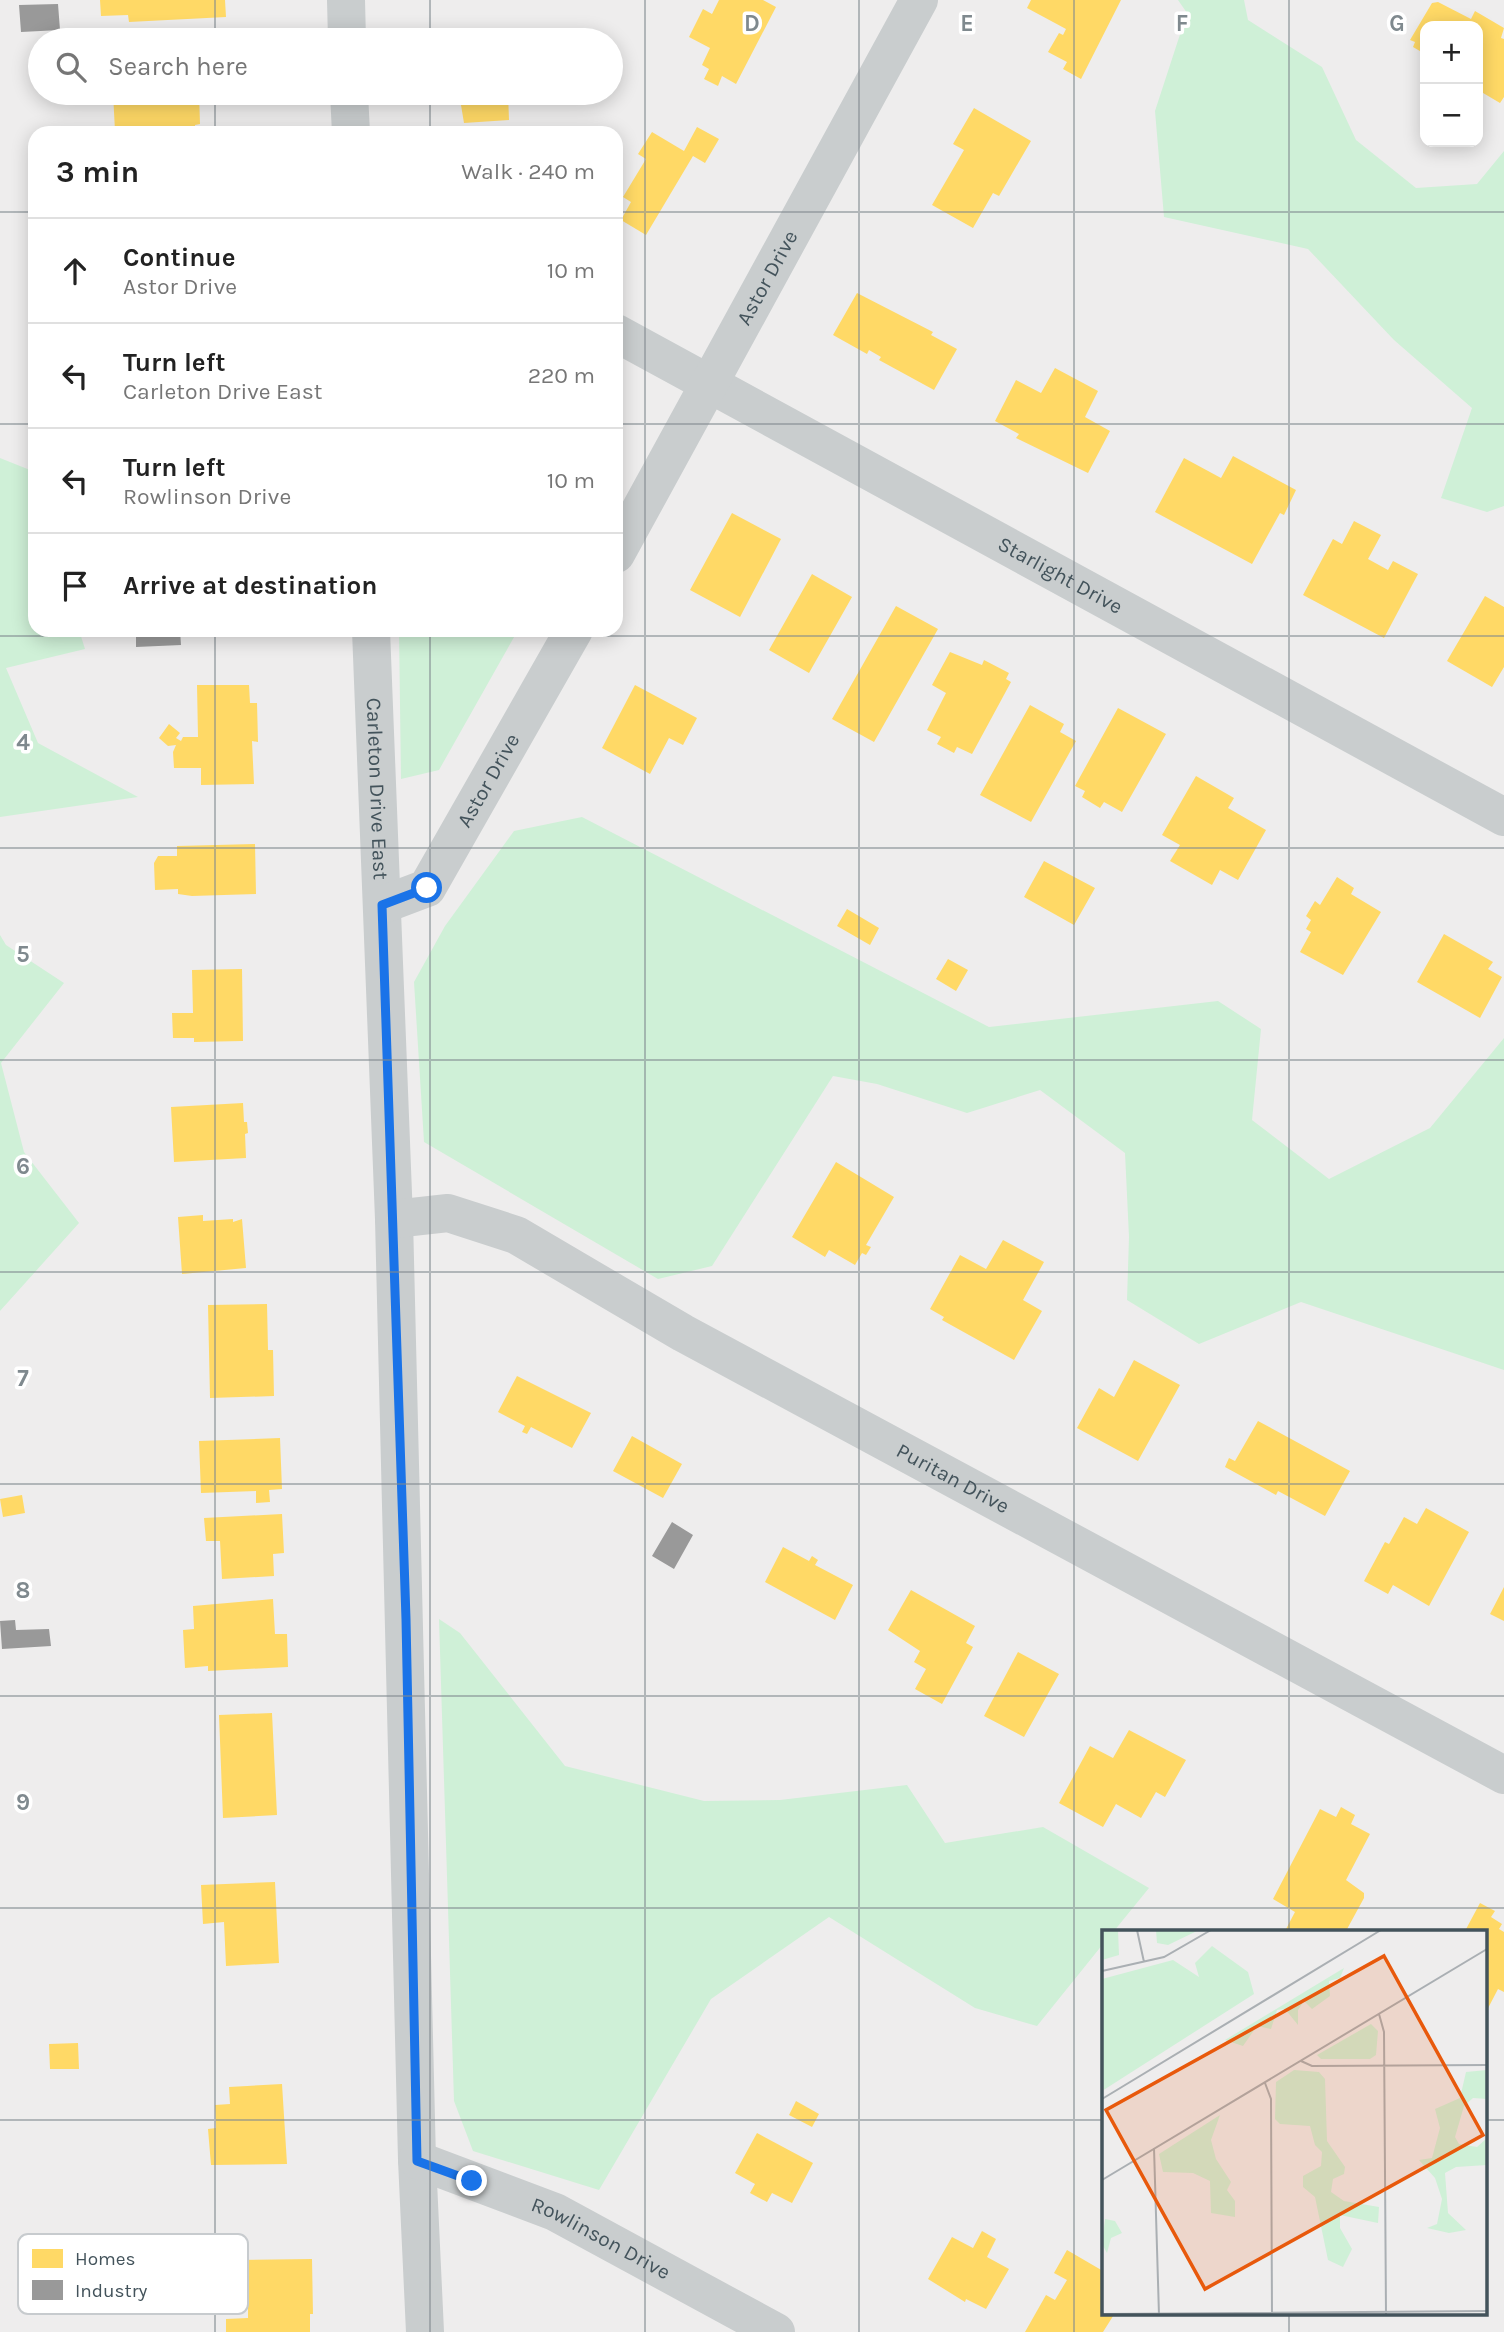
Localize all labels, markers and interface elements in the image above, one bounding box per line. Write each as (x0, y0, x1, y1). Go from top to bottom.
text: D (744, 10, 760, 37)
text: E (960, 10, 974, 37)
text: F (1176, 10, 1188, 37)
text: G (1389, 10, 1405, 37)
map controls (1420, 21, 1483, 147)
button: + (1420, 21, 1483, 84)
search box (28, 28, 623, 105)
icon: search (52, 48, 90, 86)
text: Search here (108, 51, 248, 82)
button: − (1420, 84, 1483, 147)
text: 3 min (56, 154, 139, 190)
text: Walk · 240 m (461, 158, 595, 185)
street label: Astor Drive (732, 226, 803, 329)
text: Continue (123, 242, 235, 273)
icon: ahead (56, 252, 94, 290)
text: 10 m (547, 257, 595, 284)
text: Astor Drive (123, 273, 237, 300)
text: Turn left (123, 347, 225, 378)
icon: left (56, 357, 94, 395)
text: 220 m (528, 362, 595, 389)
text: Carleton Drive East (123, 378, 322, 405)
text: Turn left (123, 452, 225, 483)
icon: left (56, 462, 94, 500)
text: 10 m (547, 467, 595, 494)
text: Rowlinson Drive (123, 483, 291, 510)
street label: Starlight Drive (994, 531, 1127, 619)
icon: arrive (56, 567, 94, 605)
text: Arrive at destination (123, 570, 377, 601)
street label: Carleton Drive East (362, 697, 393, 880)
text: 4 (16, 729, 30, 756)
street label: Astor Drive (452, 729, 525, 832)
route start (411, 872, 442, 903)
text: 5 (16, 941, 30, 968)
text: 6 (16, 1153, 30, 1180)
text: 7 (17, 1365, 29, 1392)
street label: Puritan Drive (892, 1438, 1013, 1518)
text: 8 (16, 1577, 30, 1604)
text: 9 (16, 1789, 30, 1816)
inset map (1102, 1930, 1486, 2314)
route end (456, 2165, 487, 2196)
street label: Rowlinson Drive (528, 2192, 674, 2284)
legend (18, 2234, 248, 2314)
text: Homes (75, 2248, 136, 2270)
text: Industry (75, 2280, 148, 2302)

